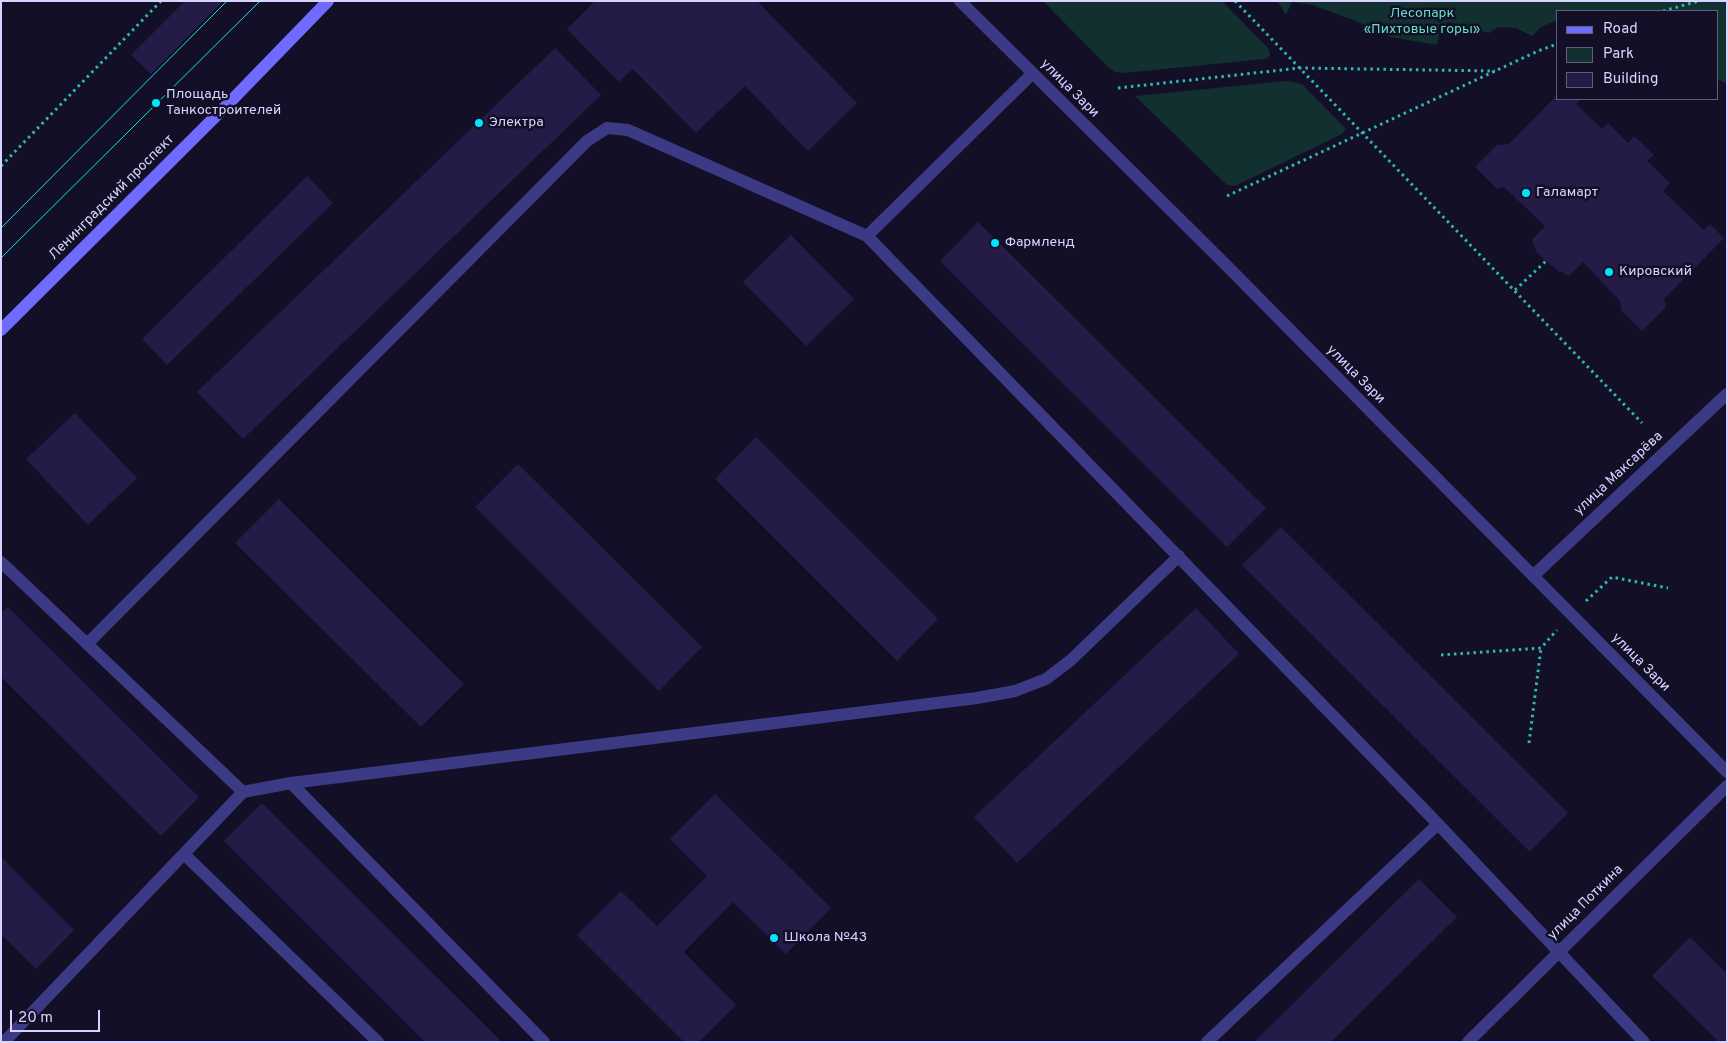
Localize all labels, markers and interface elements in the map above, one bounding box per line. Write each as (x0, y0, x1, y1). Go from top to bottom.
park label: Лесопарк «Пихтовые горы» (1364, 6, 1480, 38)
legend (1556, 10, 1718, 100)
text: Road (1603, 20, 1638, 39)
text: Park (1603, 45, 1634, 64)
street label: улица Зари (1036, 56, 1102, 122)
text: Building (1603, 70, 1658, 89)
place label: Площадь Танкостроителей (166, 87, 281, 120)
marker: Площадь Танкостроителей (150, 97, 162, 109)
place label: Электра (489, 115, 544, 131)
marker: Электра (473, 117, 485, 129)
street label: Ленинградский проспект (46, 132, 178, 264)
place label: Галамарт (1536, 185, 1598, 201)
marker: Галамарт (1520, 187, 1532, 199)
place label: Фармленд (1005, 235, 1075, 251)
marker: Фармленд (989, 237, 1001, 249)
place label: Кировский (1619, 264, 1692, 280)
marker: Кировский (1603, 266, 1615, 278)
street label: улица Зари (1322, 342, 1388, 408)
street label: улица Максарёва (1571, 429, 1667, 519)
street label: улица Зари (1607, 630, 1673, 696)
street label: улица Поткина (1545, 862, 1627, 944)
place label: Школа №43 (784, 930, 867, 946)
marker: Школа №43 (768, 932, 780, 944)
scale bar (12, 1000, 102, 1032)
text: 20 m (18, 1009, 53, 1028)

